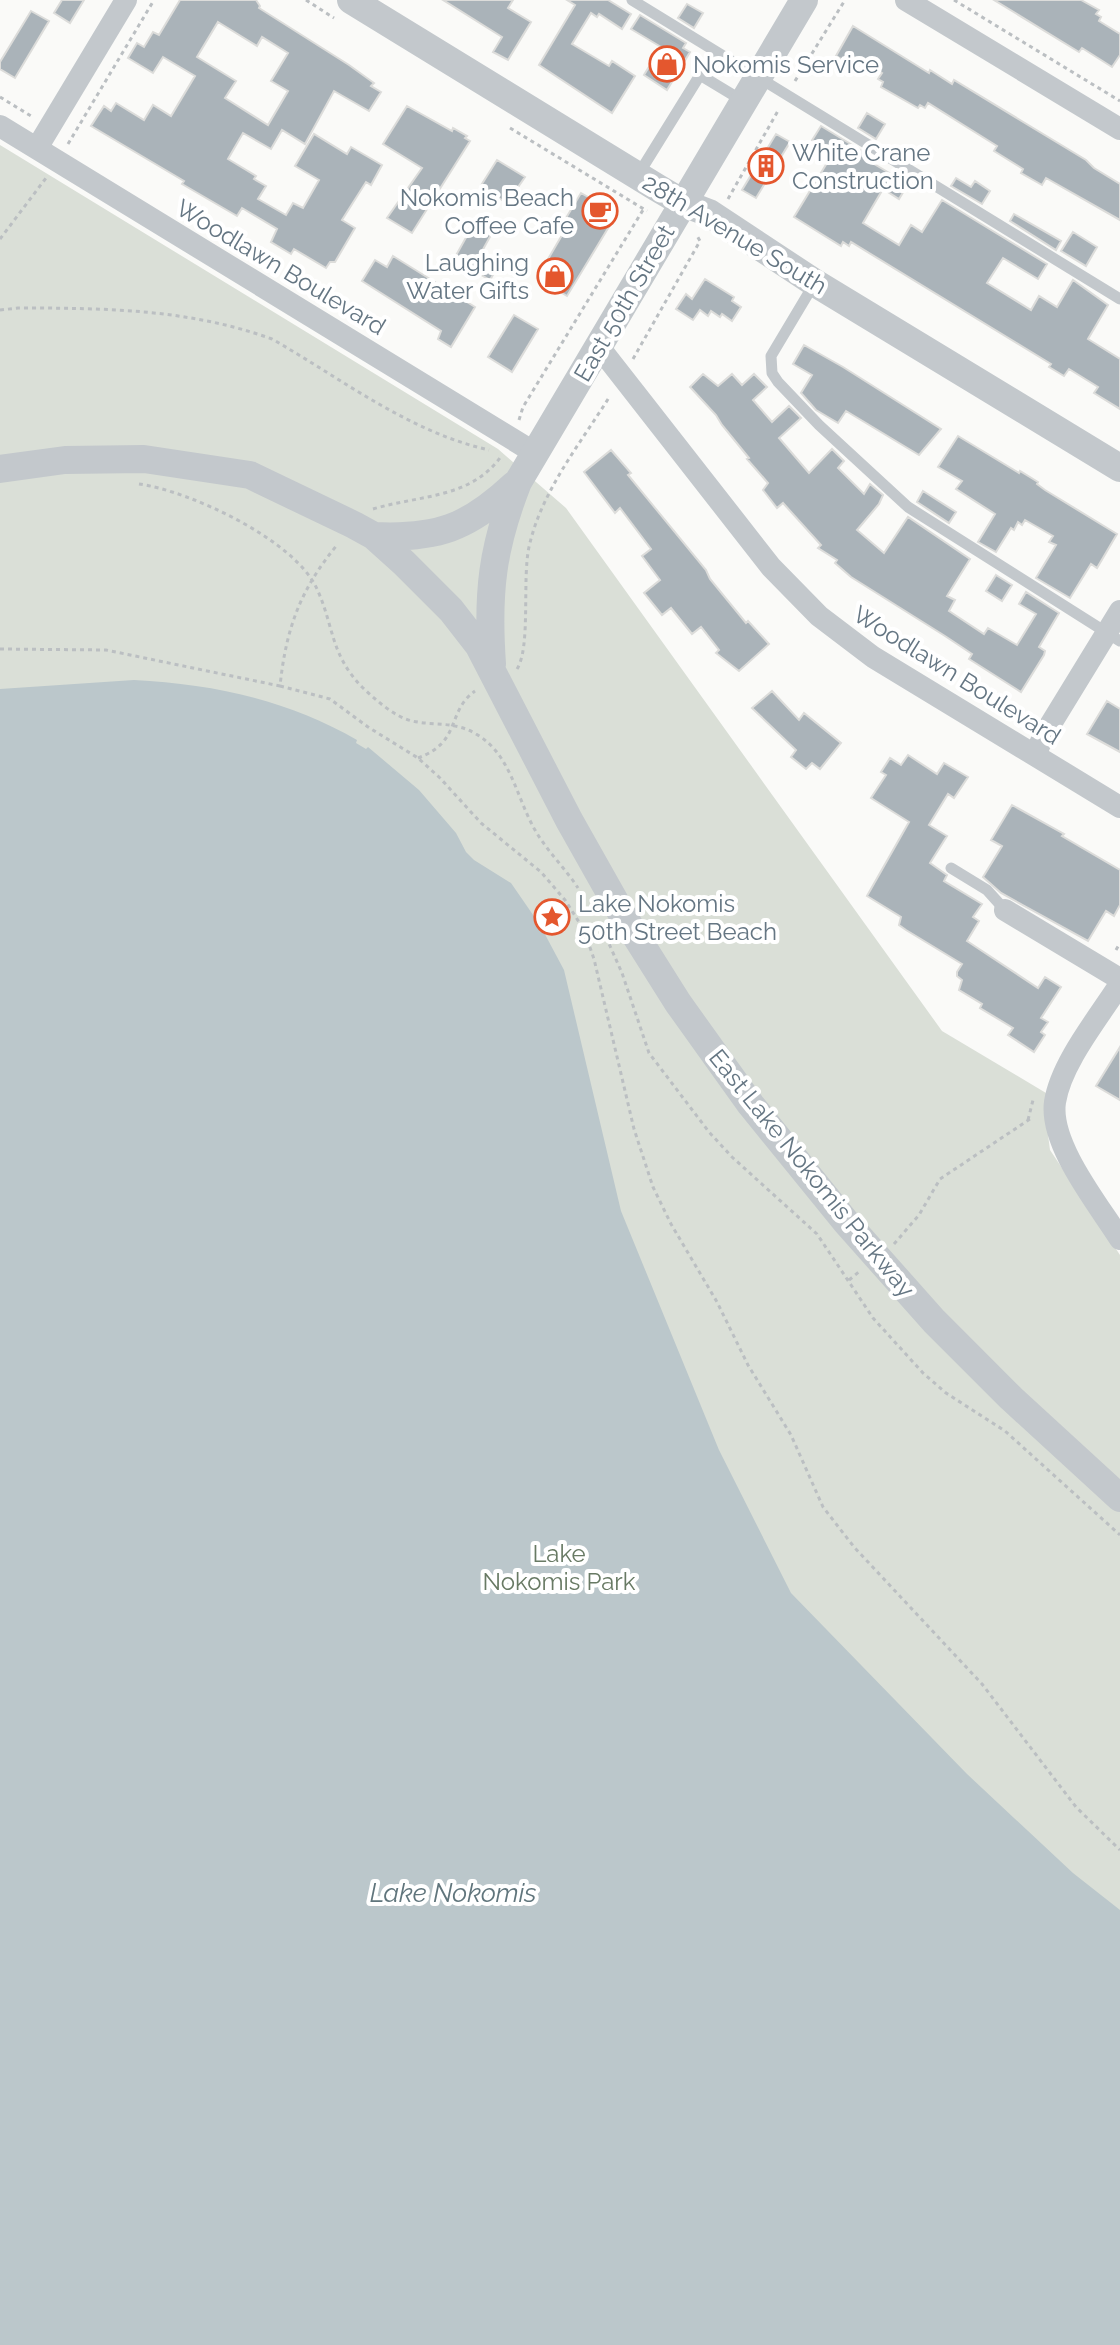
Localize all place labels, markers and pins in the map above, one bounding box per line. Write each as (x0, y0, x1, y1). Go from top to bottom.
shop icon: Nokomis Service (648, 45, 686, 83)
place label: Nokomis Service (693, 50, 879, 79)
place label: White Crane Construction (792, 138, 934, 195)
building icon: White Crane Construction (747, 147, 785, 185)
place label: Nokomis Beach Coffee Cafe (400, 183, 574, 240)
cafe icon: Nokomis Beach Coffee Cafe (581, 192, 619, 230)
place label: Laughing Water Gifts (406, 248, 529, 305)
shop icon: Laughing Water Gifts (536, 257, 574, 295)
place label: Lake Nokomis 50th Street Beach (578, 889, 777, 946)
place icon: Lake Nokomis 50th Street Beach (533, 898, 571, 936)

